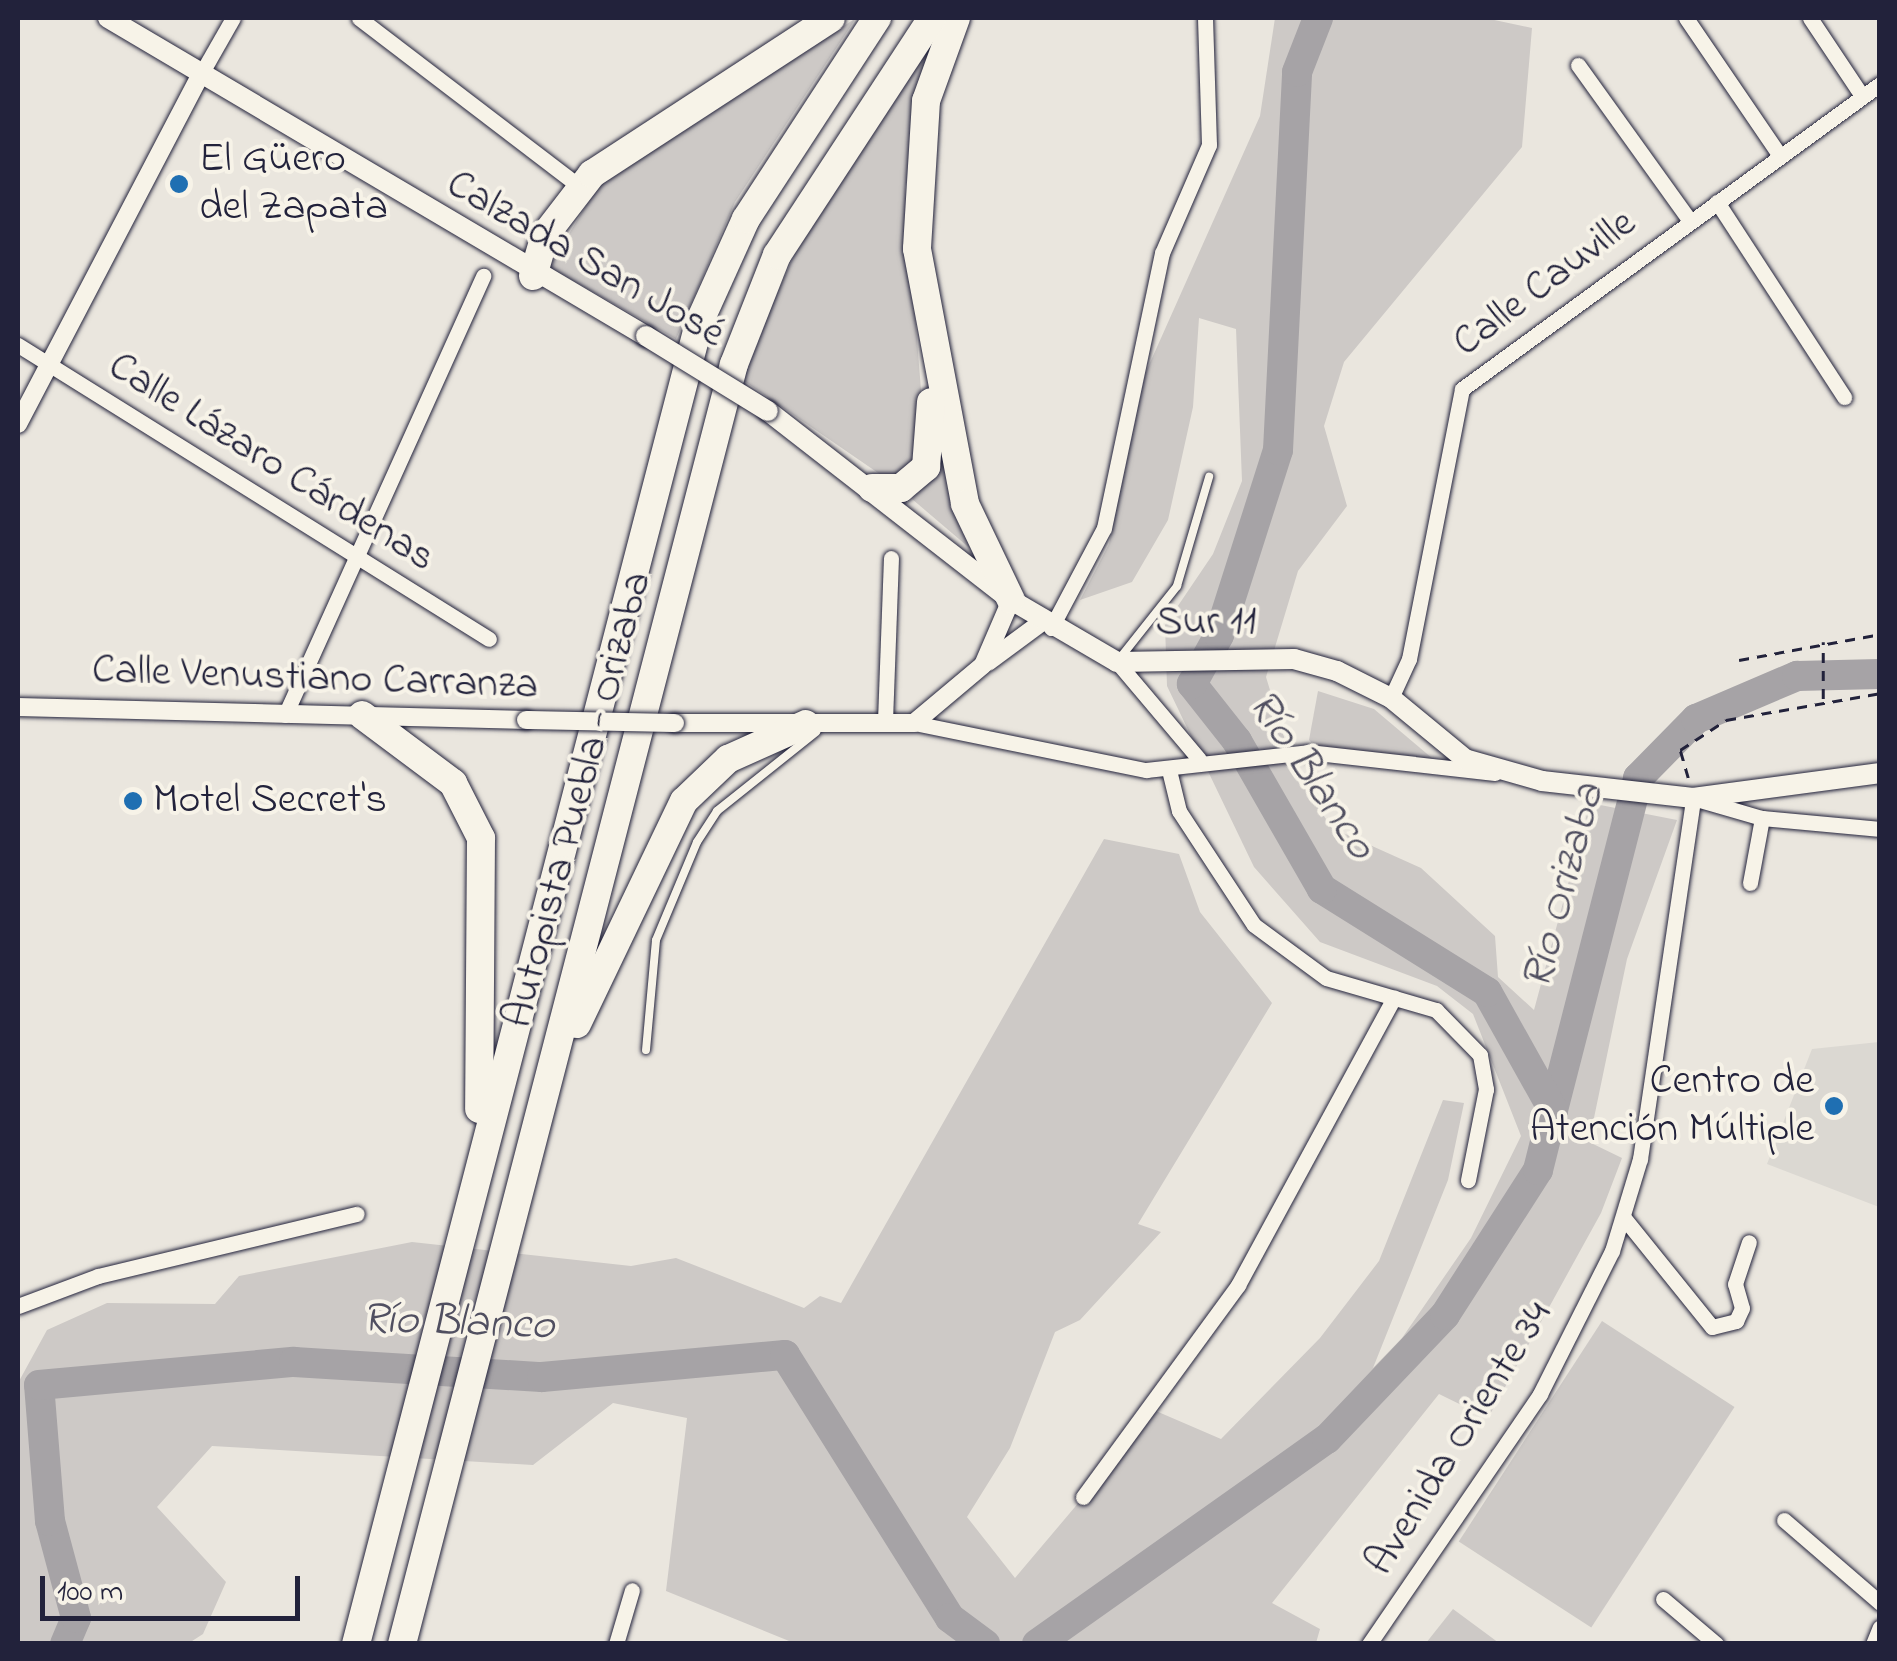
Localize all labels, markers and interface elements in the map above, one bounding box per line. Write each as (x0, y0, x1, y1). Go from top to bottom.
place label: El Güero del Zapata (199, 135, 388, 234)
street label: Calzada San José (437, 160, 733, 360)
marker: El Güero del Zapata (168, 173, 190, 195)
street label: Calle Cauville (1444, 199, 1646, 369)
street label: Calle Lázaro Cárdenas (98, 342, 444, 584)
street label: Autopista Puebla - Orizaba (494, 566, 664, 1034)
street label: Sur 11 (1155, 597, 1257, 649)
street label: Calle Venustiano Carranza (91, 646, 539, 712)
water label: Río Blanco (1234, 681, 1386, 871)
place label: Motel Secret's (153, 776, 387, 826)
water label: Río Orizaba (1512, 778, 1618, 996)
marker: Motel Secret's (122, 790, 144, 812)
place label: Centro de Atención Múltiple (1530, 1057, 1814, 1156)
marker: Centro de Atención Múltiple (1823, 1095, 1845, 1117)
street label: Avenida Oriente 34 (1356, 1293, 1564, 1585)
water label: Río Blanco (361, 1294, 555, 1354)
scale bar (45, 1556, 305, 1618)
text: 100 m (57, 1571, 123, 1615)

